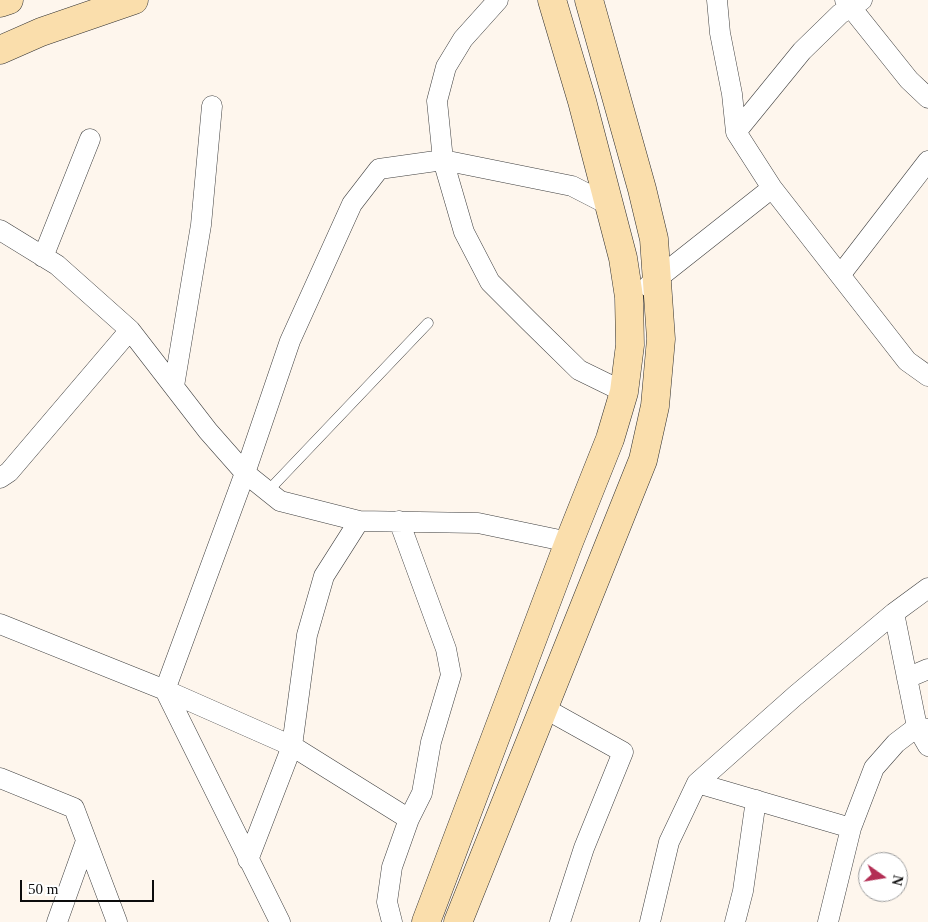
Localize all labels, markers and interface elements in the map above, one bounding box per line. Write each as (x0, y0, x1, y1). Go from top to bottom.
north arrow (858, 852, 908, 902)
scale bar (22, 870, 156, 902)
text: N (889, 874, 906, 887)
text: 50 m (28, 881, 58, 897)

